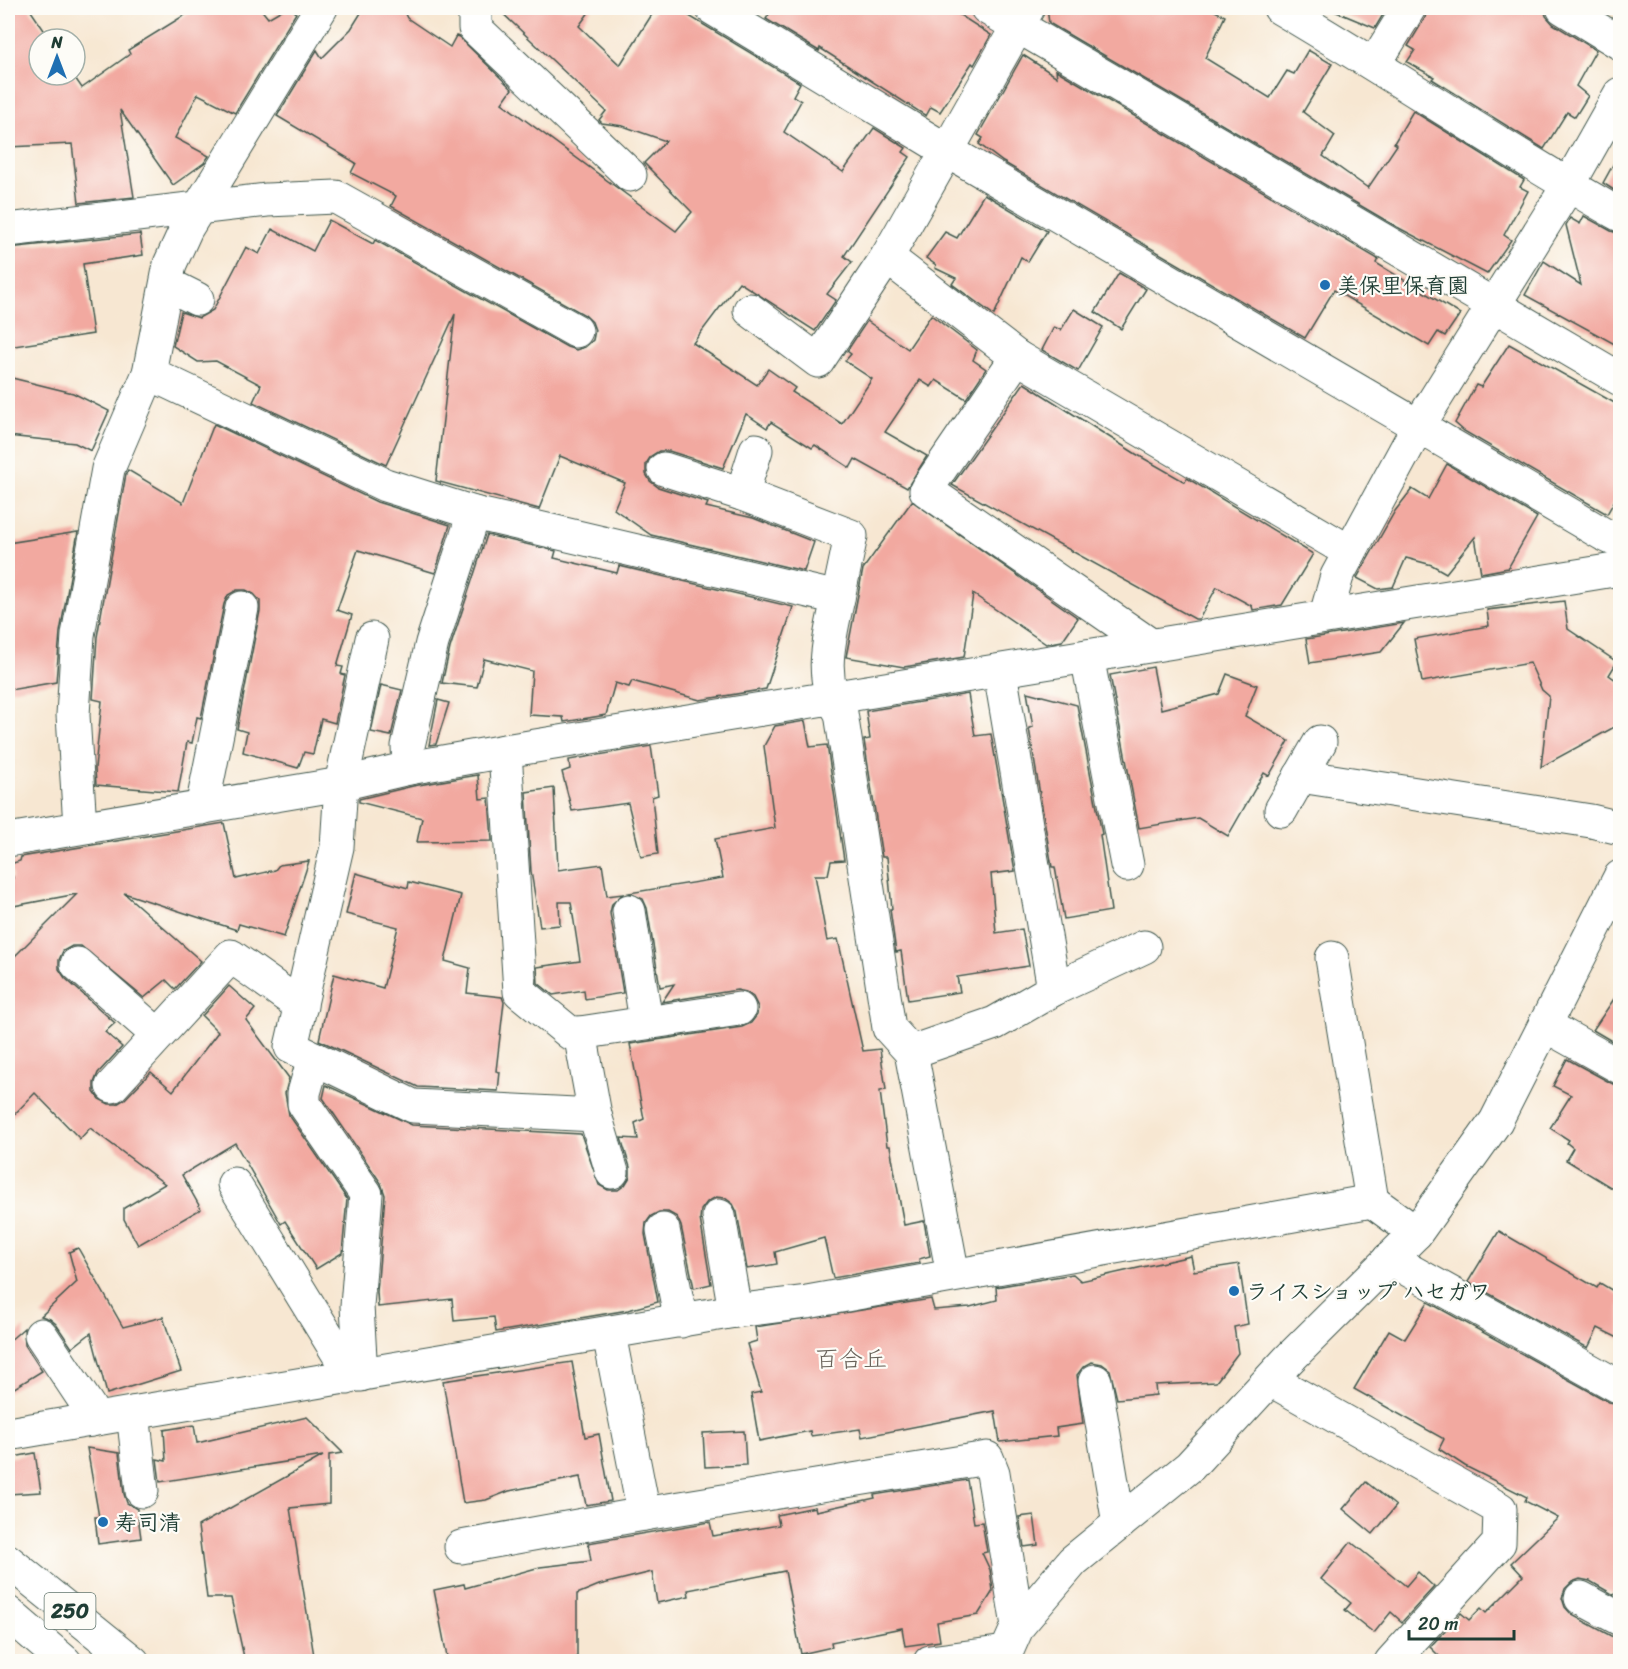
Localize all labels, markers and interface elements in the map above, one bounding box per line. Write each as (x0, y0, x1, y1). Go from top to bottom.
north arrow (27, 27, 87, 87)
text: N (50, 28, 63, 57)
place label: 美保里保育園 (1337, 266, 1469, 305)
marker: 美保里保育園 (1318, 278, 1332, 292)
place label: ライスショップ ハセガワ (1246, 1272, 1491, 1311)
marker: ライスショップ ハセガワ (1227, 1284, 1241, 1298)
district label: 百合丘 (815, 1338, 887, 1380)
place label: 寿司清 (115, 1503, 181, 1542)
marker: 寿司清 (96, 1515, 110, 1529)
road number: 250 (44, 1593, 96, 1629)
scale bar (1409, 1603, 1514, 1641)
text: 20 m (1418, 1608, 1458, 1640)

